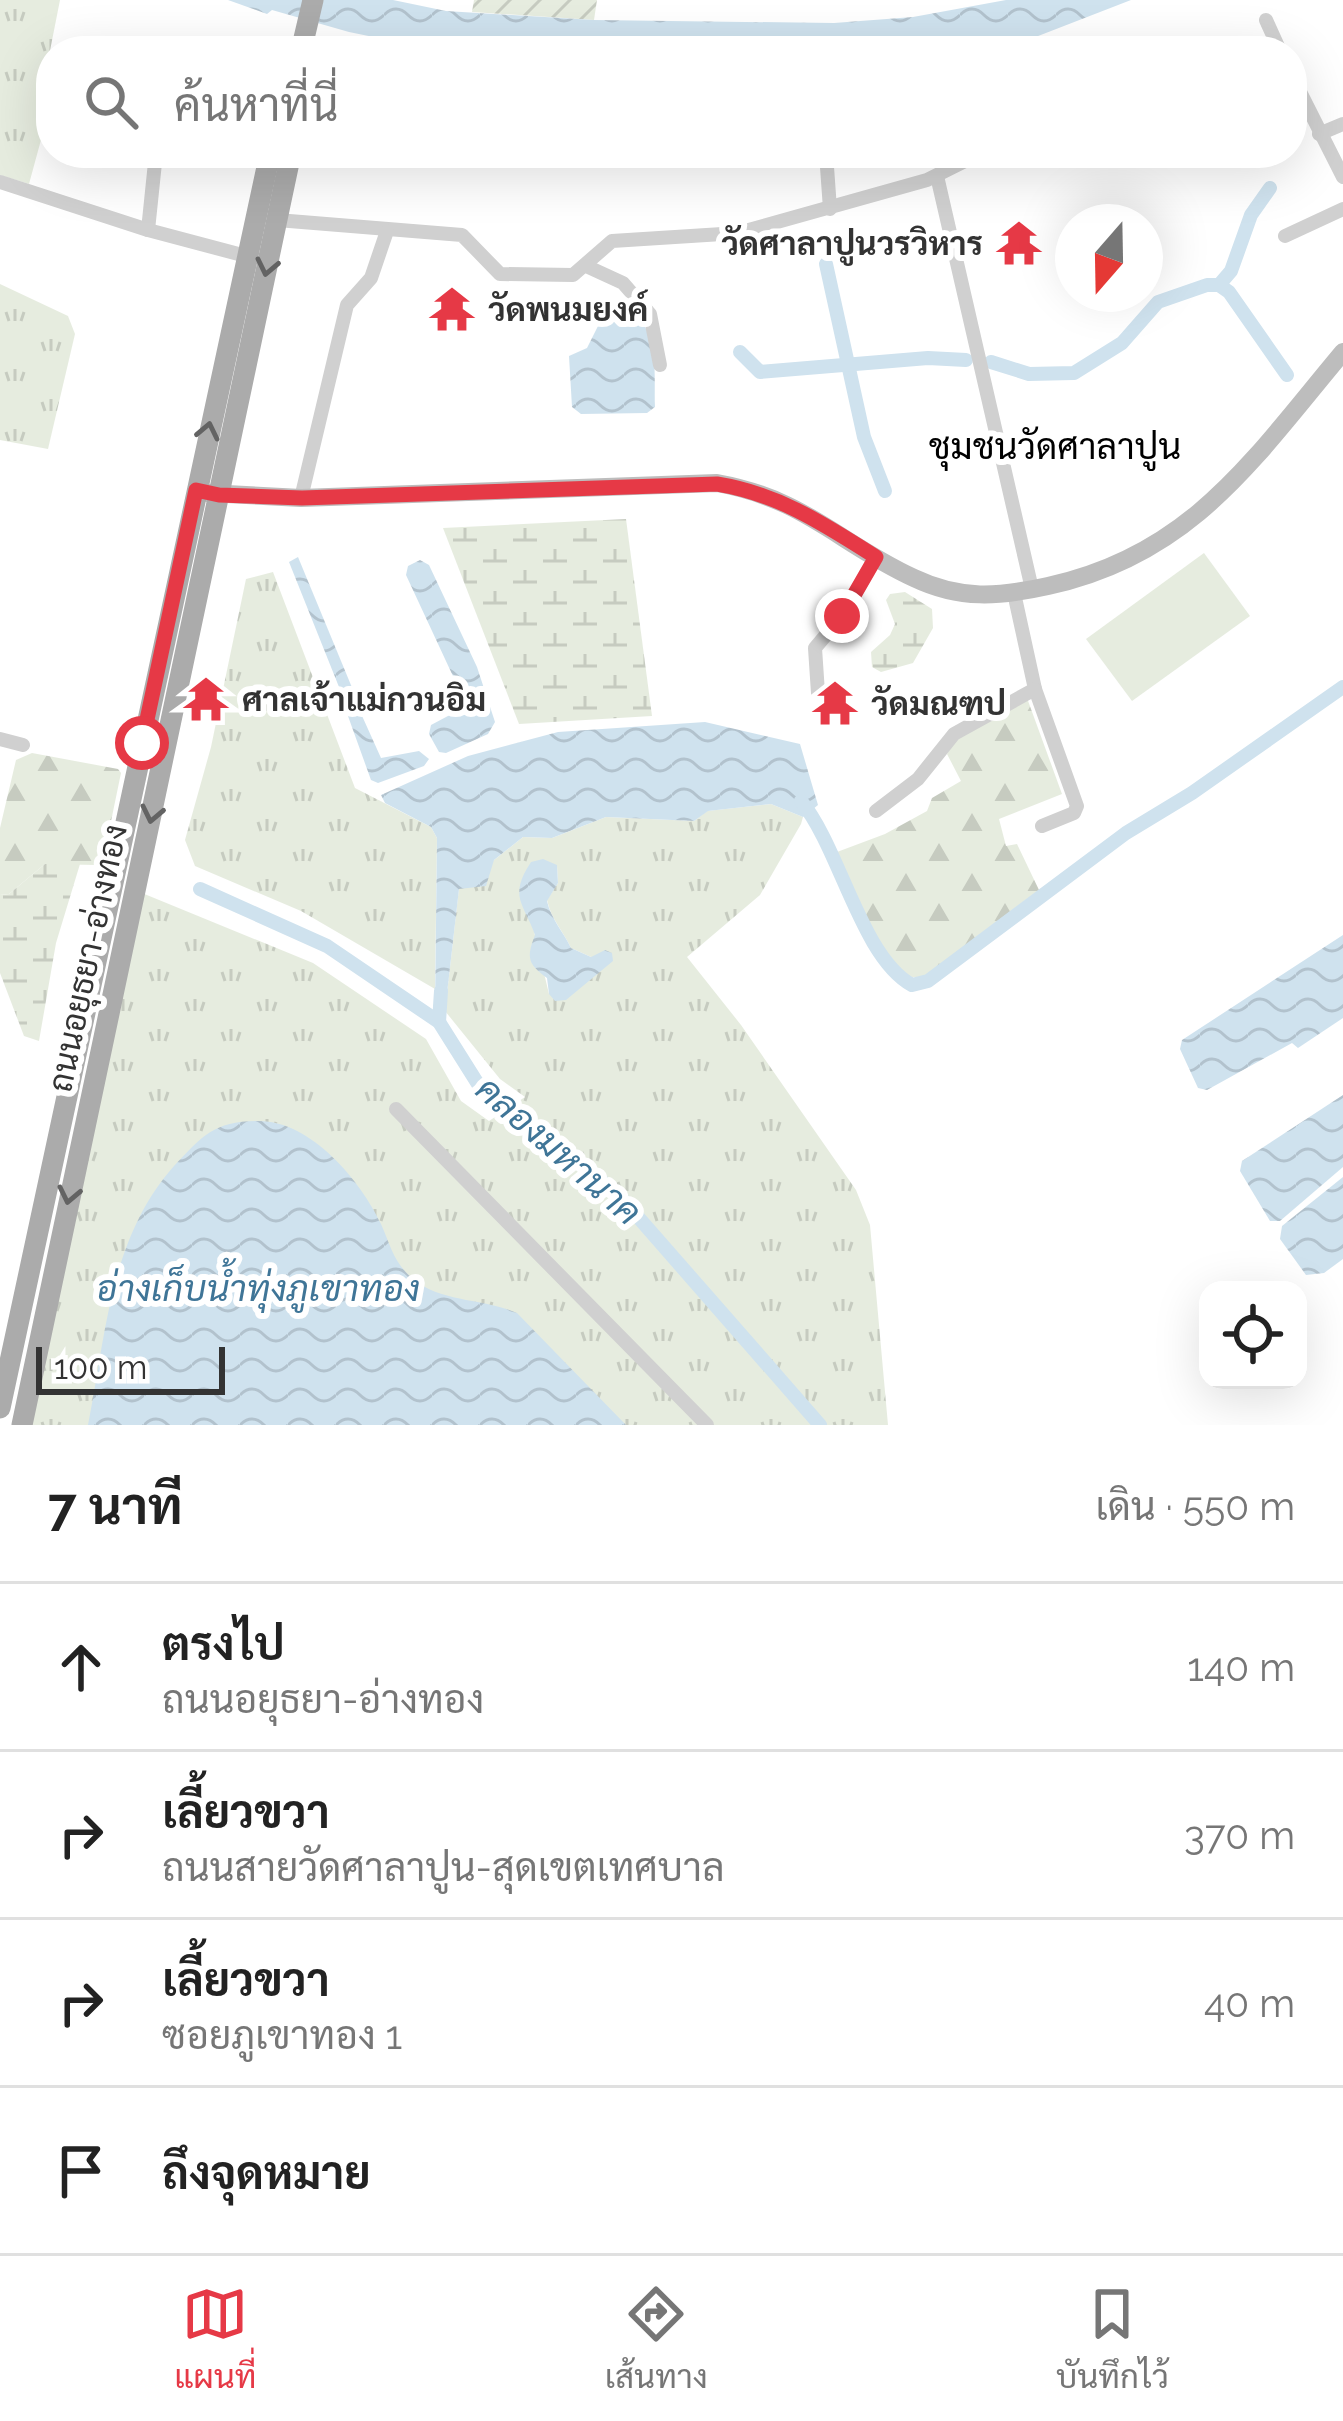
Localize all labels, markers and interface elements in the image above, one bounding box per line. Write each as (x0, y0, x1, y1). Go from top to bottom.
search box (36, 36, 1307, 168)
icon: search (78, 69, 144, 135)
text: ค้นหาที่นี่ (174, 79, 338, 132)
north arrow (1055, 204, 1163, 312)
temple icon: วัดศาลาปูนวรวิหาร (994, 218, 1044, 268)
place label: วัดศาลาปูนวรวิหาร (721, 224, 983, 266)
one-way arrow (255, 257, 280, 277)
temple icon: วัดพนมยงค์ (427, 284, 477, 334)
place label: วัดพนมยงค์ (488, 289, 649, 329)
one-way arrow (194, 422, 220, 442)
district label: ชุมชนวัดศาลาปูน (929, 425, 1181, 471)
route end (815, 589, 869, 643)
temple icon: ศาลเจ้าแม่กวนอิม (181, 674, 231, 724)
temple icon: วัดมณฑป (810, 678, 860, 728)
place label: ศาลเจ้าแม่กวนอิม (242, 680, 486, 719)
place label: วัดมณฑป (871, 684, 1006, 723)
route start (115, 716, 169, 770)
one-way arrow (140, 803, 165, 823)
street label: ถนนอยุธยา-อ่างทอง (40, 821, 138, 1096)
water label: คลองมหานาค (468, 1067, 650, 1233)
one-way arrow (58, 1184, 83, 1204)
water label: อ่างเก็บน้ำทุ่งภูเขาทอง (96, 1257, 420, 1313)
map controls (1199, 1281, 1307, 1389)
button: locate (1199, 1281, 1307, 1389)
scale bar (36, 1341, 225, 1394)
text: 100 m (54, 1348, 147, 1387)
text: 7 นาที (48, 1476, 183, 1536)
text: เดิน · 550 m (1096, 1483, 1295, 1529)
text: ตรงไป (162, 1618, 285, 1671)
icon: ahead (48, 1634, 114, 1700)
text: 140 m (1187, 1644, 1295, 1690)
text: ถนนอยุธยา-อ่างทอง (162, 1676, 484, 1722)
text: เลี้ยวขวา (162, 1786, 330, 1839)
icon: right (48, 1802, 114, 1868)
text: 370 m (1184, 1812, 1295, 1858)
text: ถนนสายวัดศาลาปูน-สุดเขตเทศบาล (162, 1844, 725, 1890)
text: เลี้ยวขวา (162, 1954, 330, 2007)
icon: right (48, 1970, 114, 2036)
text: 40 m (1204, 1980, 1295, 2026)
text: ซอยภูเขาทอง 1 (162, 2012, 402, 2058)
icon: arrive (48, 2138, 114, 2204)
text: ถึงจุดหมาย (162, 2147, 371, 2200)
tab: แผนที่ (174, 2281, 256, 2396)
tab: เส้นทาง (605, 2281, 708, 2396)
tab: บันทึกไว้ (1056, 2281, 1169, 2396)

